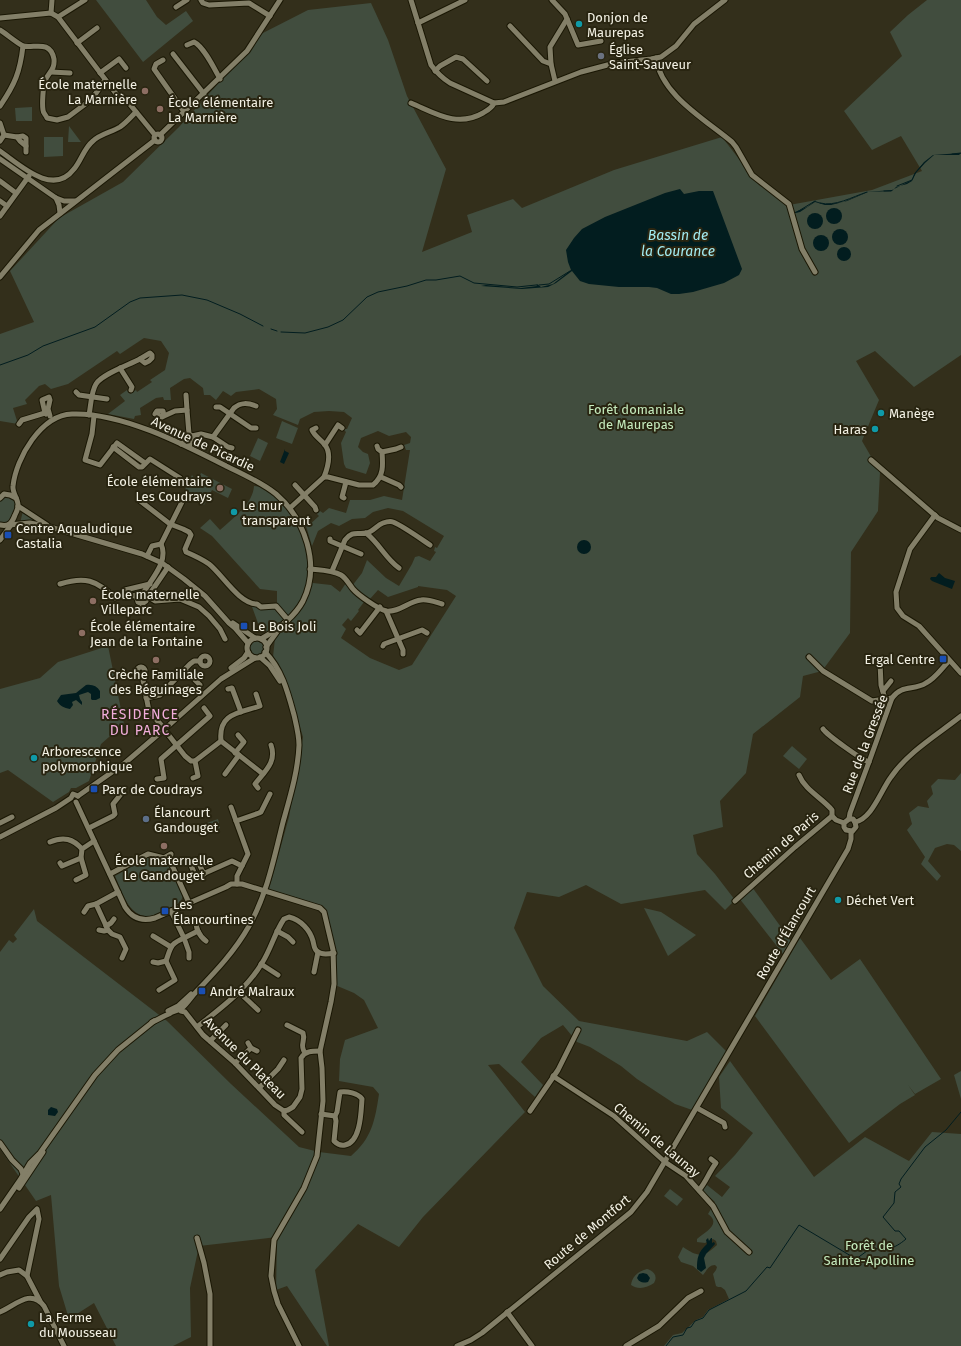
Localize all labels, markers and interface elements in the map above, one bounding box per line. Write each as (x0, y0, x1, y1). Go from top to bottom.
place label: Donjon de Maurepas (587, 10, 648, 40)
marker: Donjon de Maurepas (574, 19, 584, 29)
place label: Église Saint-Sauveur (609, 42, 691, 72)
marker: Église Saint-Sauveur (596, 51, 606, 61)
place label: École maternelle La Marnière (38, 77, 137, 107)
marker: École maternelle La Marnière (140, 86, 150, 96)
place label: École élémentaire La Marnière (168, 95, 273, 125)
marker: École élémentaire La Marnière (155, 104, 165, 114)
water label: Bassin de la Courance (641, 227, 715, 260)
park label: Forêt domaniale de Maurepas (588, 402, 684, 432)
place label: Manège (889, 406, 935, 421)
marker: Manège (876, 408, 886, 418)
street label: Avenue de Picardie (149, 413, 257, 475)
place label: Haras (834, 422, 867, 437)
marker: Haras (870, 424, 880, 434)
place label: École élémentaire Les Coudrays (107, 474, 212, 504)
marker: École élémentaire Les Coudrays (215, 483, 225, 493)
place label: Le mur transparent (242, 498, 311, 528)
marker: Le mur transparent (229, 507, 239, 517)
place label: Centre Aqualudique Castalia (16, 521, 133, 551)
marker: Centre Aqualudique Castalia (3, 530, 13, 540)
place label: École maternelle Villeparc (101, 587, 200, 617)
marker: École maternelle Villeparc (88, 596, 98, 606)
place label: École élémentaire Jean de la Fontaine (90, 619, 203, 649)
place label: Le Bois Joli (252, 619, 316, 634)
marker: Le Bois Joli (239, 621, 249, 631)
marker: École élémentaire Jean de la Fontaine (77, 628, 87, 638)
place label: Ergal Centre (865, 652, 935, 667)
marker: Ergal Centre (938, 654, 948, 664)
marker: Crèche Familiale des Béguinages (151, 655, 161, 665)
place label: Crèche Familiale des Béguinages (108, 667, 204, 697)
street label: Rue de la Gressée (839, 692, 891, 796)
district label: RÉSIDENCE DU PARC (101, 705, 179, 739)
place label: Arborescence polymorphique (42, 744, 133, 774)
marker: Arborescence polymorphique (29, 753, 39, 763)
place label: Parc de Coudrays (102, 782, 202, 797)
marker: Parc de Coudrays (89, 784, 99, 794)
place label: Élancourt Gandouget (154, 805, 218, 835)
street label: Chemin de Paris (740, 808, 822, 882)
marker: Élancourt Gandouget (141, 814, 151, 824)
marker: École maternelle Le Gandouget (159, 841, 169, 851)
place label: École maternelle Le Gandouget (115, 853, 213, 883)
street label: Route d'Élancourt (753, 884, 819, 982)
place label: Déchet Vert (846, 893, 915, 908)
marker: Déchet Vert (833, 895, 843, 905)
place label: Les Élancourtines (173, 897, 254, 927)
marker: Les Élancourtines (160, 906, 170, 916)
place label: André Malraux (210, 984, 295, 999)
marker: André Malraux (197, 986, 207, 996)
street label: Avenue du Plateau (201, 1014, 289, 1102)
street label: Chemin de Launay (611, 1100, 704, 1181)
street label: Route de Montfort (541, 1191, 633, 1272)
park label: Forêt de Sainte-Apolline (824, 1238, 914, 1268)
place label: La Ferme du Mousseau (39, 1310, 117, 1340)
marker: La Ferme du Mousseau (26, 1319, 36, 1329)

